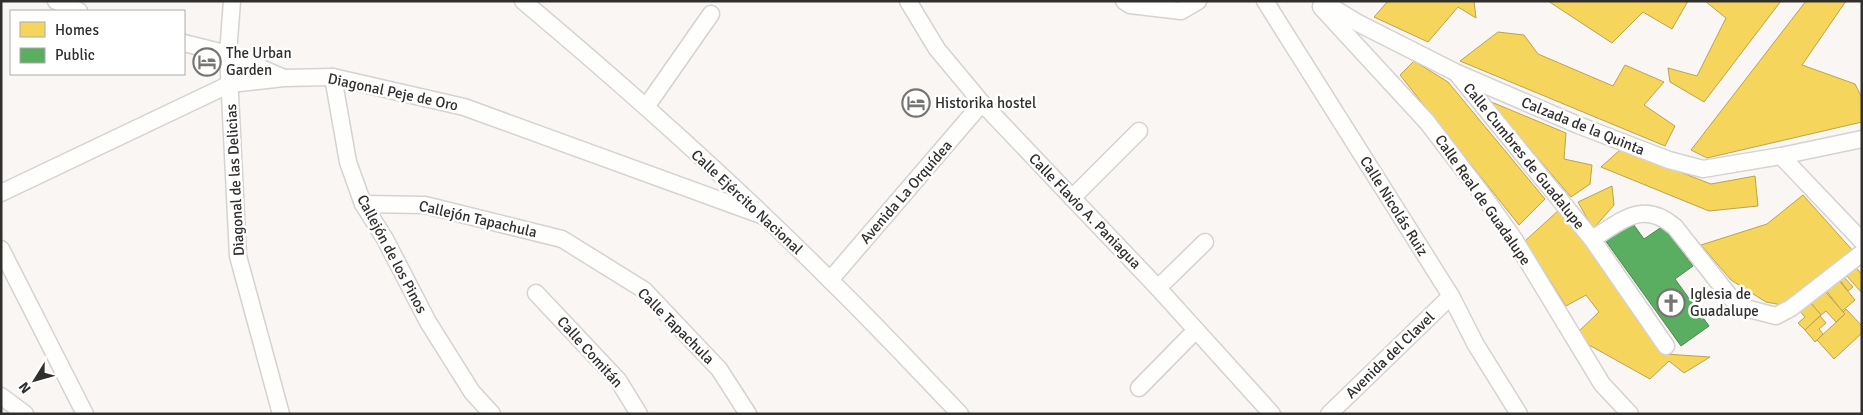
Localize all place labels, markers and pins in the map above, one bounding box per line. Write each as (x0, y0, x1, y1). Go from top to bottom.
place label: The Urban Garden (226, 44, 292, 79)
hotel icon: The Urban Garden (192, 47, 222, 77)
hotel icon: Historika hostel (901, 88, 931, 118)
place label: Historika hostel (935, 94, 1036, 112)
place label: Iglesia de Guadalupe (1690, 285, 1759, 320)
church icon: Iglesia de Guadalupe (1656, 288, 1686, 318)

